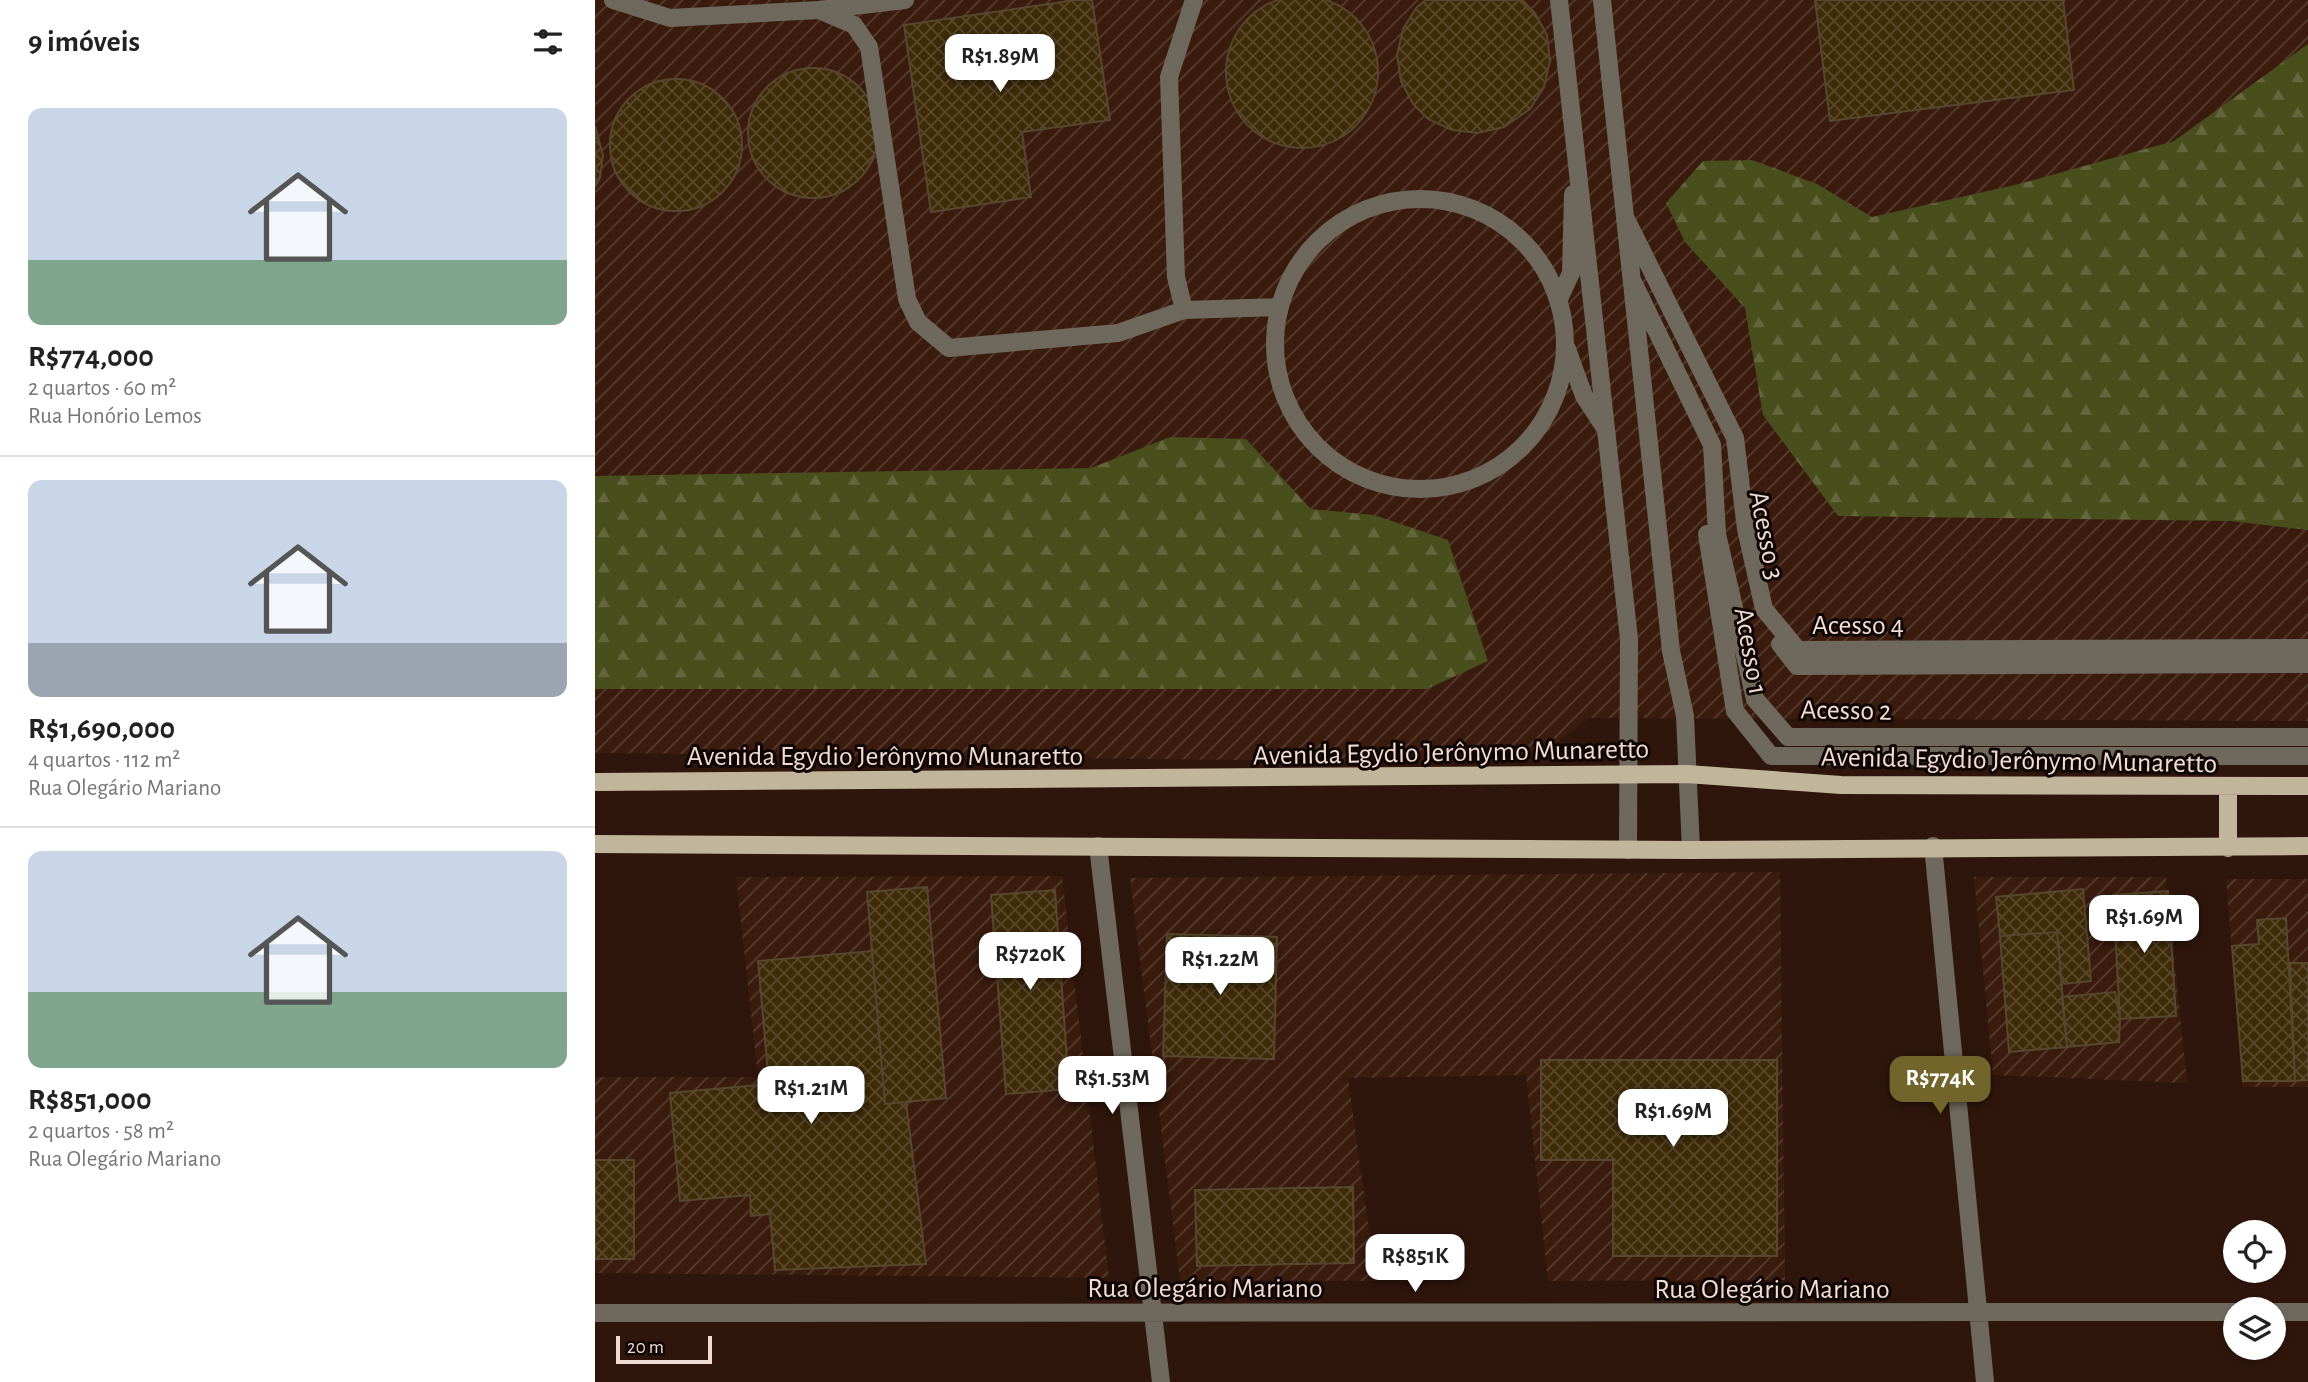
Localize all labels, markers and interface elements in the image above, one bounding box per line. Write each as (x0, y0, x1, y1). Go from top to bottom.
icon: filters (529, 23, 567, 61)
text: 9 imóveis (28, 27, 140, 57)
pin: R$1.89M (935, 34, 1065, 94)
text: R$1.89M (961, 45, 1039, 68)
icon: home (235, 154, 361, 280)
text: R$774,000 (28, 342, 154, 372)
text: 2 quartos · 60 m² (28, 377, 176, 400)
text: Rua Honório Lemos (28, 405, 202, 428)
street label: Acesso 3 (1744, 489, 1788, 582)
icon: home (235, 526, 361, 652)
street label: Acesso 1 (1729, 606, 1771, 697)
street label: Acesso 4 (1812, 612, 1904, 640)
street label: Acesso 2 (1800, 696, 1892, 726)
text: R$1,690,000 (28, 714, 175, 744)
street label: Avenida Egydio Jerônymo Munaretto (1253, 736, 1649, 770)
street label: Avenida Egydio Jerônymo Munaretto (687, 743, 1083, 771)
street label: Avenida Egydio Jerônymo Munaretto (1821, 744, 2217, 778)
text: 4 quartos · 112 m² (28, 749, 180, 772)
text: Rua Olegário Mariano (28, 777, 221, 800)
pin: R$1.69M (2079, 895, 2209, 955)
icon: home (235, 897, 361, 1023)
text: R$1.69M (2105, 906, 2183, 929)
pin: R$720K (973, 932, 1087, 992)
pin: R$1.22M (1155, 937, 1285, 997)
text: R$720K (995, 943, 1065, 966)
text: R$1.22M (1181, 948, 1259, 971)
pin: R$1.53M (1047, 1056, 1177, 1116)
pin: R$774K (1883, 1056, 1997, 1116)
pin: R$1.21M (746, 1066, 876, 1126)
text: R$1.53M (1074, 1067, 1150, 1090)
text: R$774K (1906, 1067, 1974, 1090)
text: R$1.21M (774, 1077, 848, 1100)
text: R$851,000 (28, 1085, 152, 1115)
pin: R$1.69M (1608, 1090, 1738, 1149)
text: R$1.69M (1634, 1100, 1712, 1123)
text: 2 quartos · 58 m² (28, 1120, 174, 1143)
text: Rua Olegário Mariano (28, 1148, 221, 1171)
map controls (2223, 1220, 2286, 1360)
button: locate (2223, 1220, 2286, 1283)
pin: R$851K (1358, 1234, 1472, 1294)
text: R$851K (1382, 1245, 1448, 1268)
street label: Rua Olegário Mariano (1087, 1275, 1323, 1303)
street label: Rua Olegário Mariano (1654, 1276, 1890, 1304)
button: layers (2223, 1297, 2286, 1360)
scale bar (616, 1333, 712, 1365)
text: 20 m (627, 1338, 664, 1357)

